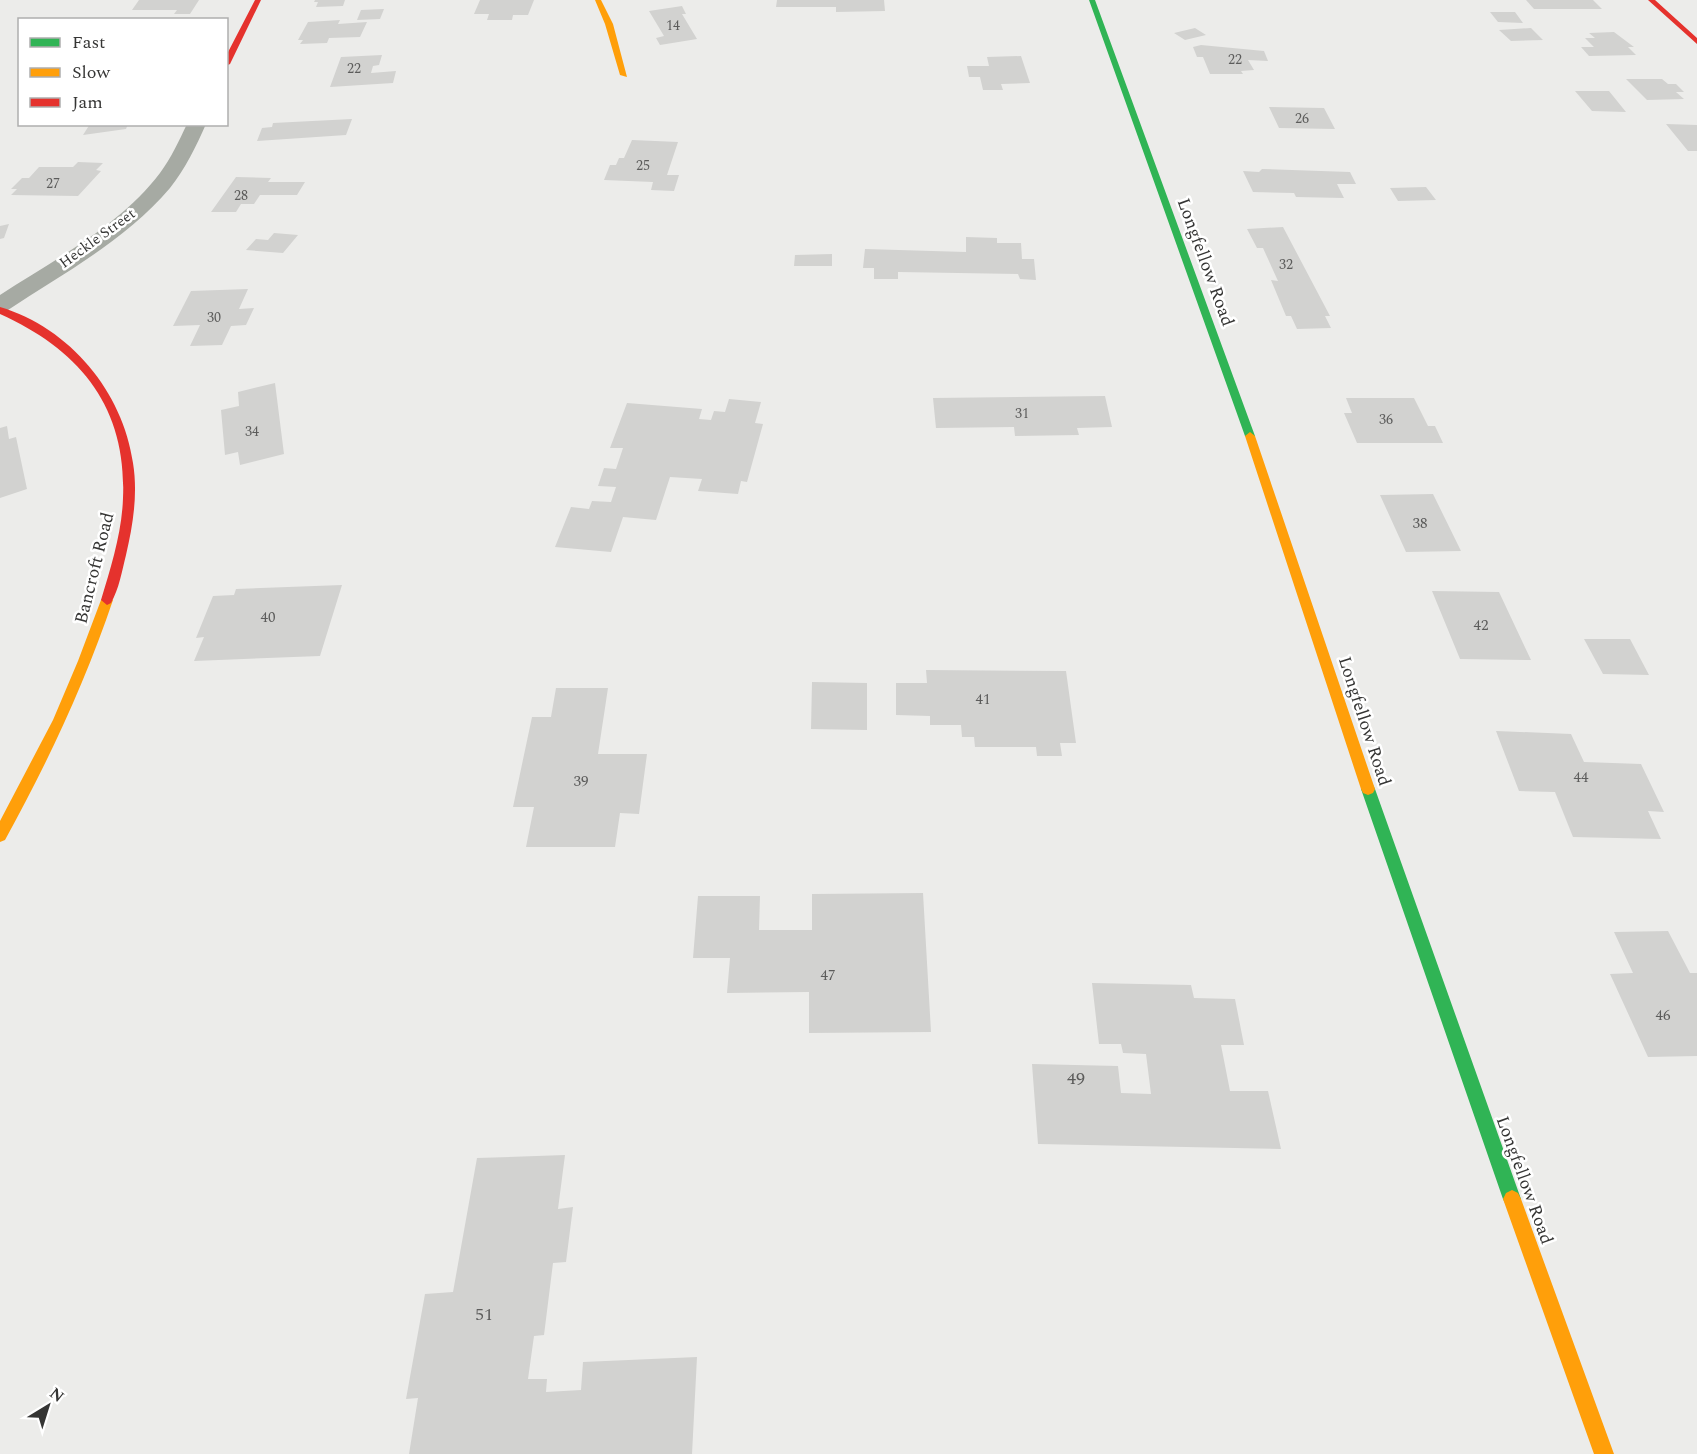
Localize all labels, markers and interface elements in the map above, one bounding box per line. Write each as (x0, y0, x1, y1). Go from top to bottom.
house number: 14 (666, 15, 680, 36)
legend (18, 18, 228, 126)
text: Fast (72, 29, 105, 56)
house number: 22 (1228, 49, 1242, 70)
house number: 22 (347, 58, 361, 79)
text: Slow (72, 59, 111, 86)
text: Jam (72, 89, 103, 116)
house number: 26 (1295, 108, 1309, 129)
house number: 25 (636, 155, 650, 176)
house number: 27 (46, 173, 60, 194)
house number: 28 (234, 185, 248, 206)
street label: Longfellow Road (1170, 194, 1241, 330)
street label: Heckle Street (54, 203, 140, 274)
house number: 32 (1279, 254, 1293, 275)
house number: 30 (207, 307, 221, 328)
house number: 31 (1015, 403, 1029, 424)
house number: 36 (1379, 409, 1393, 430)
house number: 34 (245, 421, 259, 442)
street label: Bancroft Road (68, 509, 121, 627)
house number: 38 (1412, 512, 1428, 535)
house number: 40 (260, 606, 276, 629)
house number: 42 (1473, 614, 1489, 637)
street label: Longfellow Road (1331, 653, 1398, 789)
house number: 41 (975, 688, 991, 711)
house number: 44 (1573, 766, 1589, 789)
house number: 39 (573, 770, 589, 793)
house number: 47 (820, 964, 836, 987)
house number: 46 (1655, 1004, 1671, 1027)
house number: 49 (1067, 1065, 1085, 1092)
street label: Longfellow Road (1489, 1112, 1560, 1248)
house number: 51 (475, 1301, 493, 1328)
north arrow (18, 1376, 78, 1436)
text: N (44, 1381, 69, 1408)

